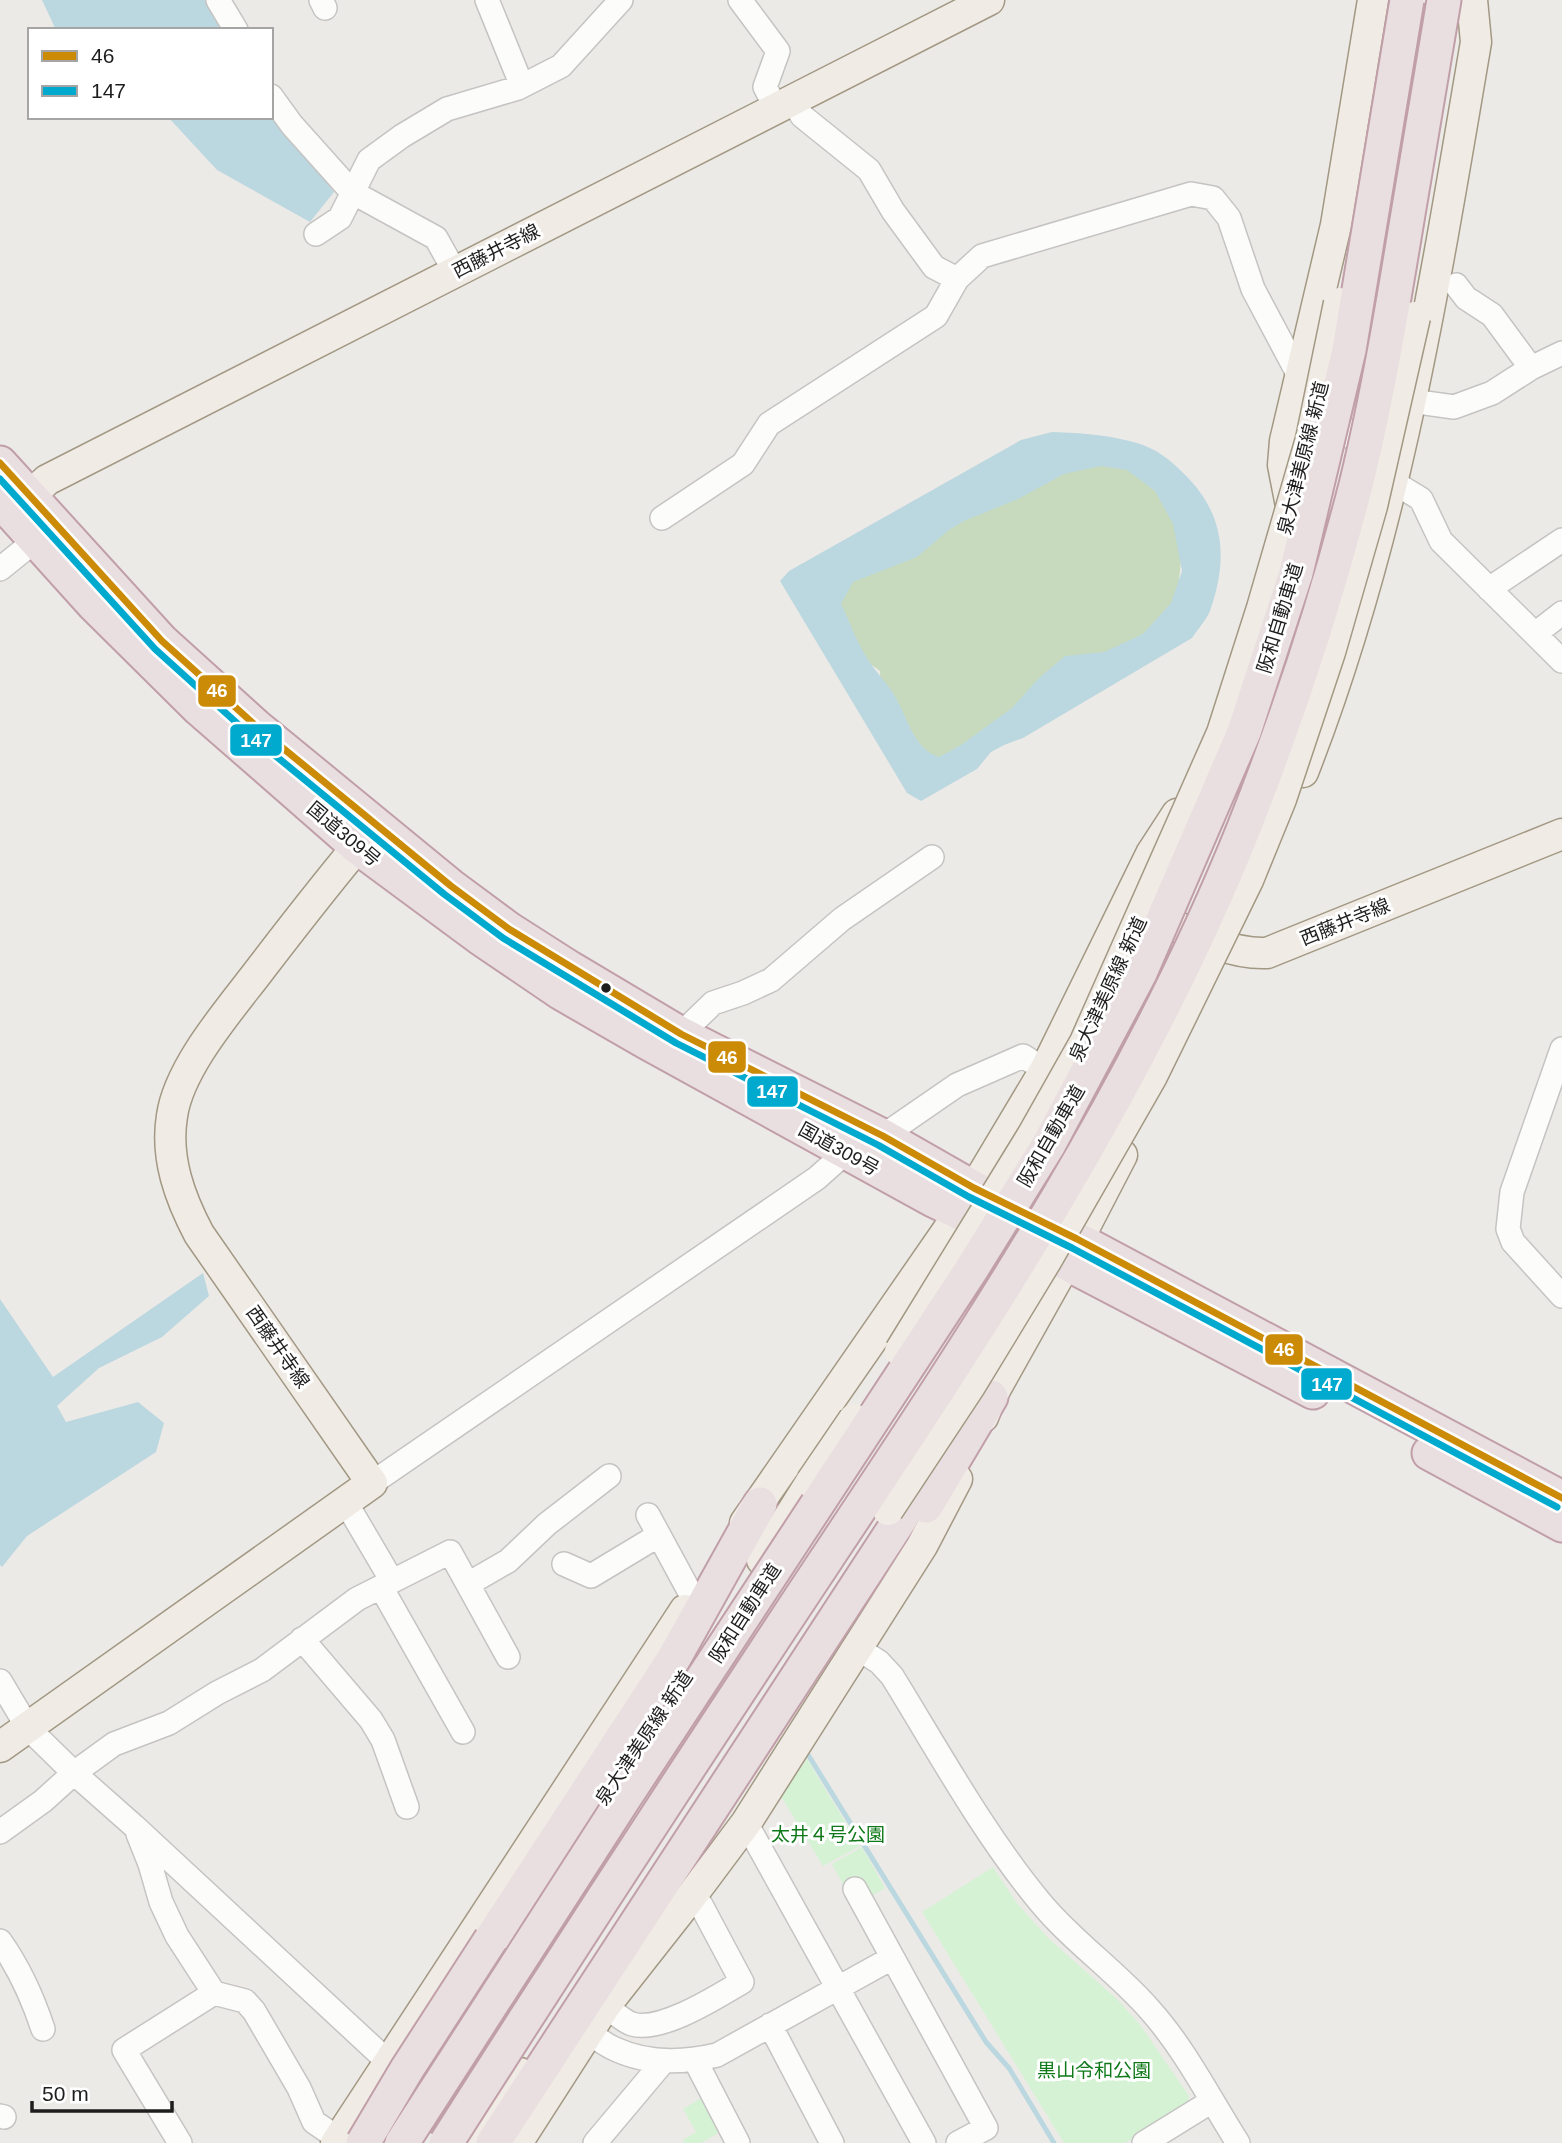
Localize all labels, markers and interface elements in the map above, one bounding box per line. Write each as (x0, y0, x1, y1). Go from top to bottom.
legend (28, 28, 273, 119)
text: 46 (91, 44, 114, 67)
text: 147 (91, 79, 126, 102)
street label: 西藤井寺線 (449, 220, 543, 282)
street label: 泉大津美原線 新道 (1274, 379, 1332, 537)
street label: 阪和自動車道 (1253, 560, 1307, 676)
line badge: 46 (197, 674, 237, 708)
text: 46 (206, 680, 228, 701)
line badge: 147 (229, 723, 283, 757)
text: 147 (240, 730, 272, 751)
street label: 国道309号 (303, 797, 385, 871)
street label: 西藤井寺線 (1297, 894, 1393, 950)
street label: 泉大津美原線 新道 (1065, 913, 1151, 1065)
unlabelled marker (599, 981, 613, 995)
line badge: 46 (707, 1040, 747, 1074)
text: 46 (716, 1047, 738, 1068)
line badge: 147 (746, 1075, 799, 1108)
text: 147 (756, 1081, 788, 1102)
street label: 阪和自動車道 (1013, 1081, 1089, 1191)
street label: 国道309号 (795, 1118, 883, 1180)
street label: 西藤井寺線 (242, 1302, 314, 1392)
line badge: 46 (1264, 1333, 1304, 1366)
text: 46 (1273, 1339, 1295, 1360)
line badge: 147 (1300, 1367, 1353, 1401)
text: 147 (1311, 1374, 1343, 1395)
street label: 阪和自動車道 (705, 1559, 785, 1667)
street label: 泉大津美原線 新道 (591, 1667, 697, 1809)
park label: 太井４号公園 (771, 1824, 885, 1845)
park label: 黒山令和公園 (1037, 2060, 1151, 2081)
scale bar (32, 2070, 172, 2114)
text: 50 m (42, 2082, 89, 2105)

